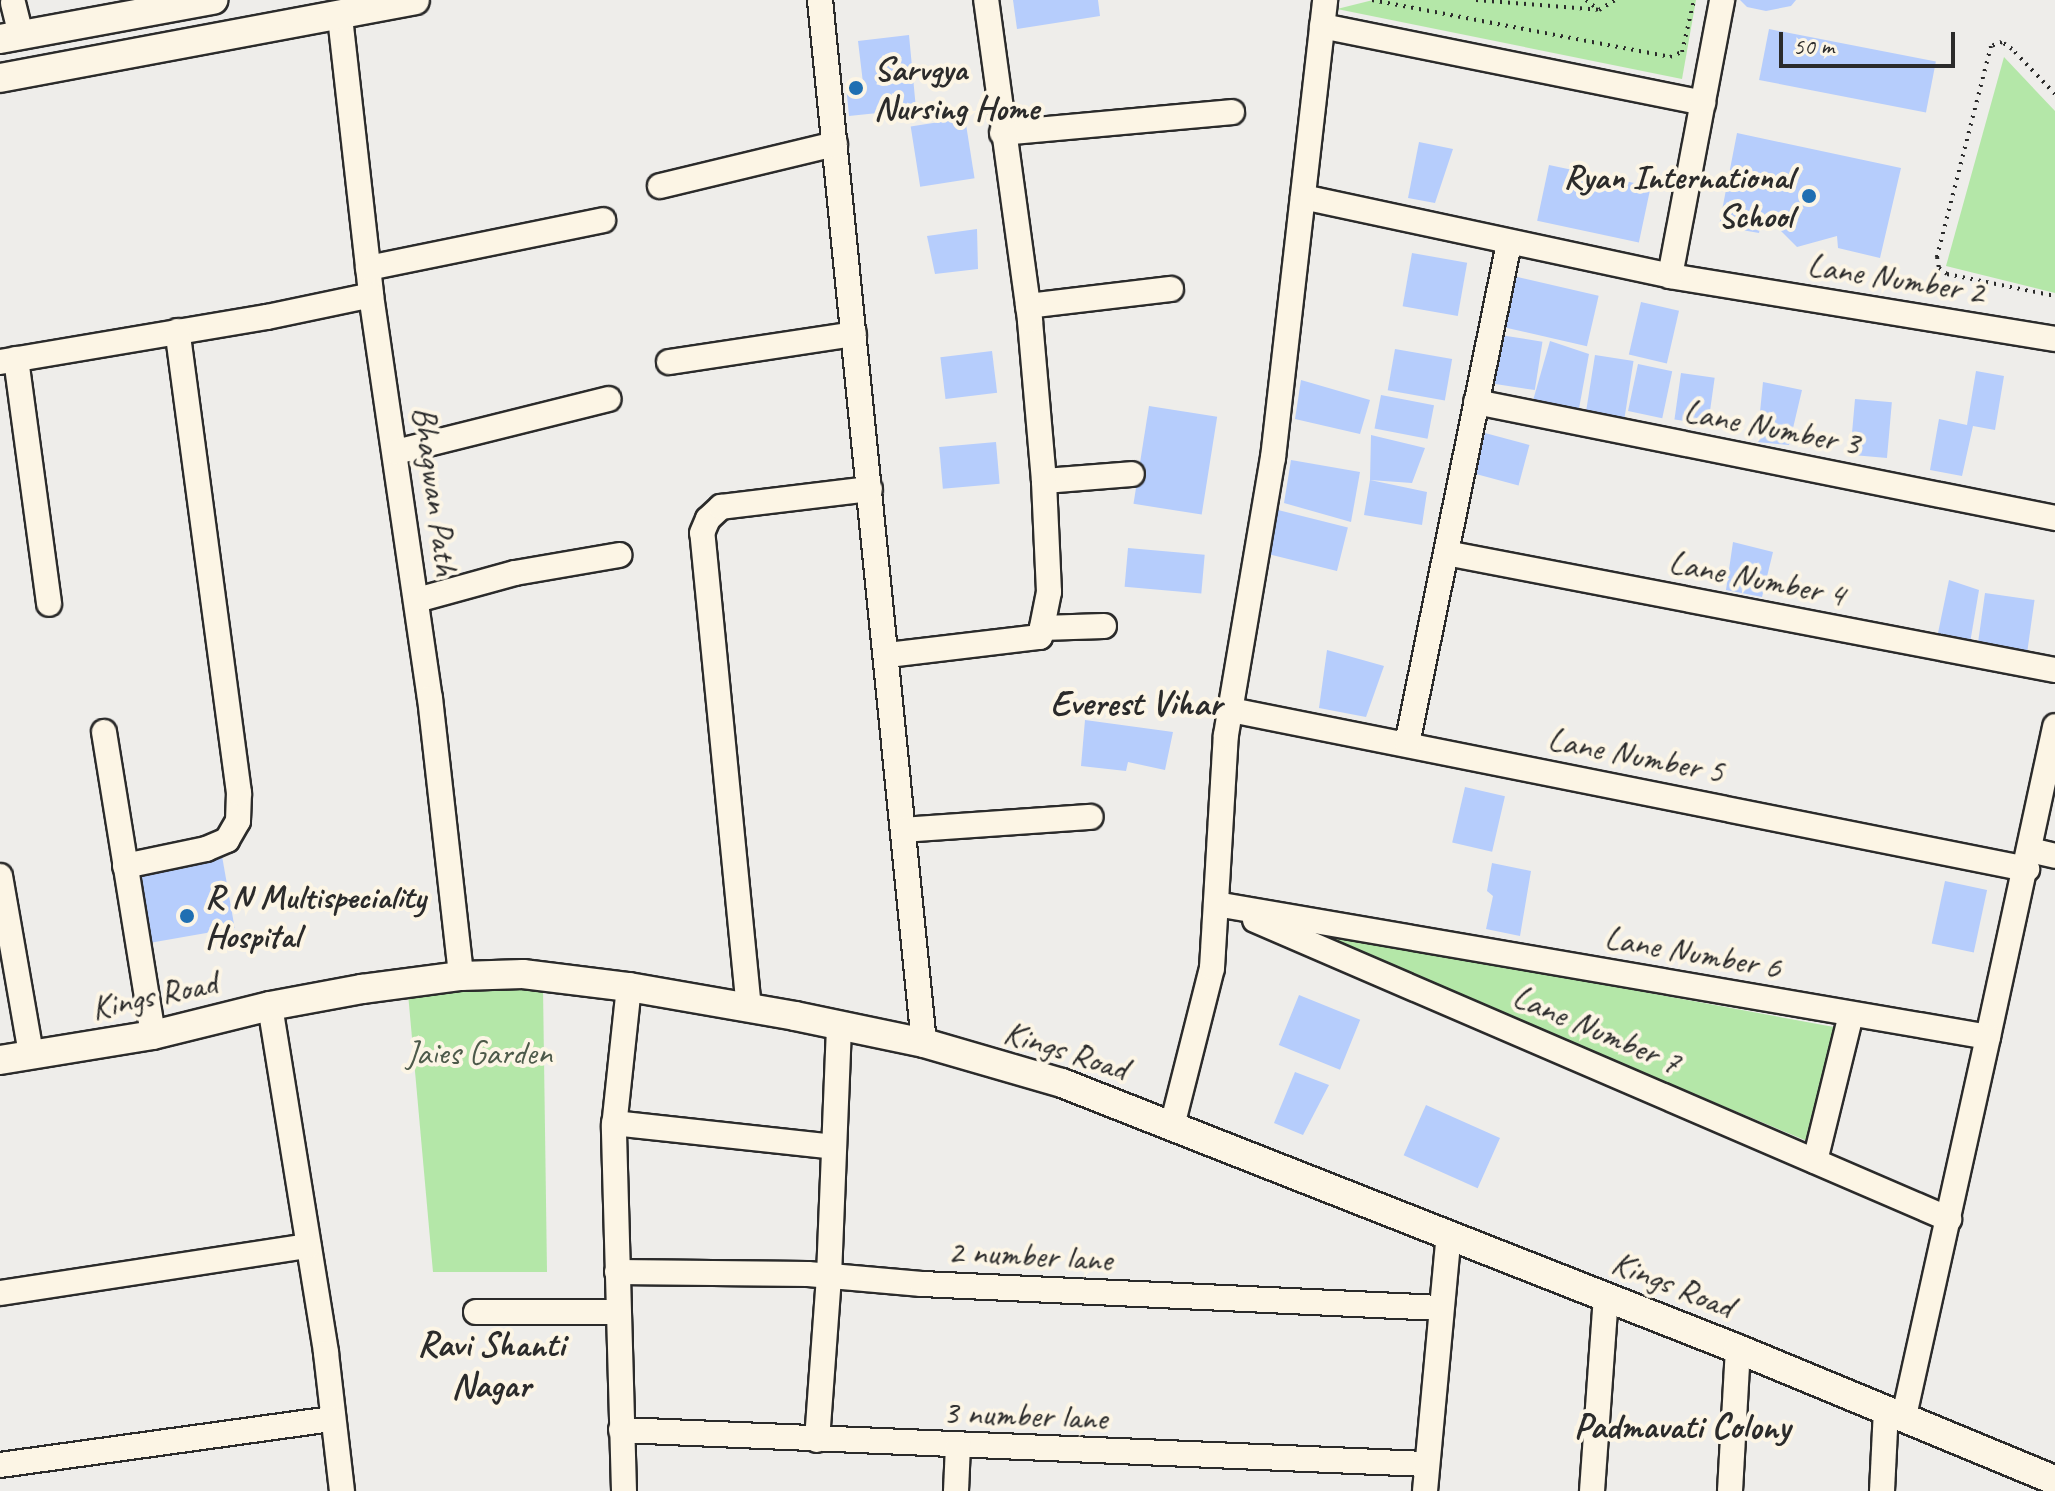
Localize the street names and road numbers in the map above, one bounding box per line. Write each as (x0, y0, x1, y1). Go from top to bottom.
street label: Lane Number 2 (1805, 244, 1987, 312)
street label: Lane Number 3 (1681, 390, 1863, 464)
street label: Bhagwan Path (404, 403, 468, 579)
street label: Lane Number 4 (1666, 541, 1848, 615)
street label: Lane Number 5 (1545, 718, 1727, 792)
street label: Lane Number 6 (1602, 916, 1784, 988)
street label: Kings Road (87, 962, 221, 1028)
street label: Lane Number 7 (1507, 976, 1687, 1082)
street label: Kings Road (999, 1011, 1133, 1089)
street label: 2 number lane (946, 1230, 1114, 1280)
street label: Kings Road (1606, 1241, 1740, 1327)
street label: 3 number lane (942, 1392, 1108, 1438)

